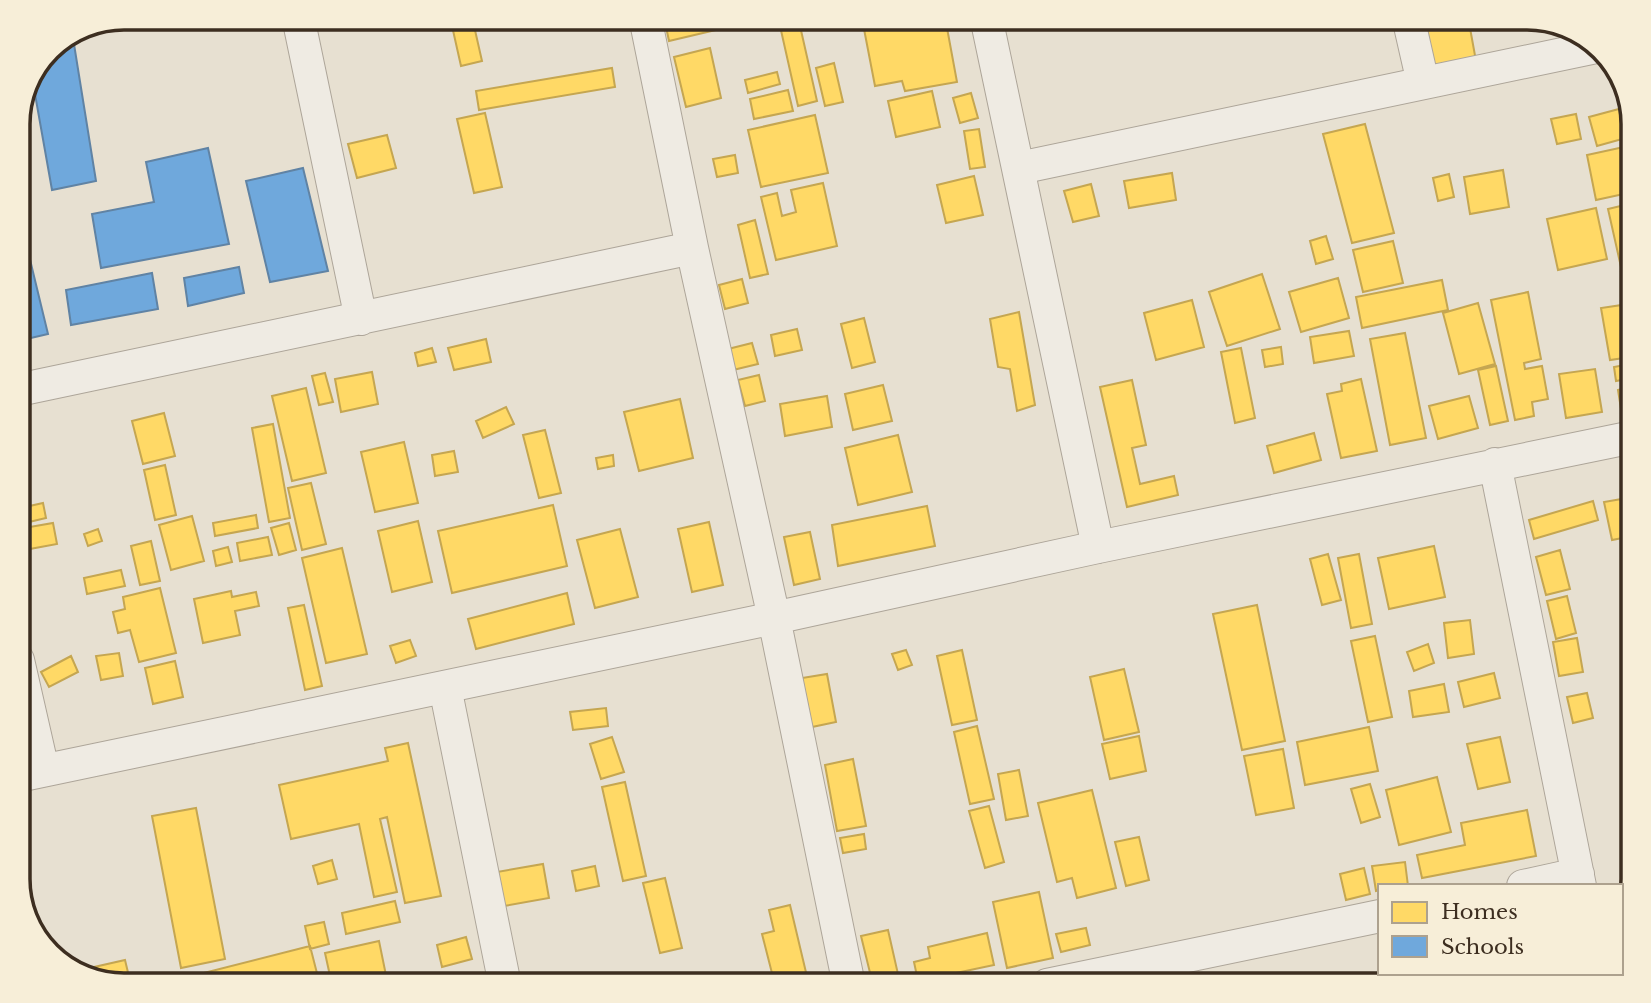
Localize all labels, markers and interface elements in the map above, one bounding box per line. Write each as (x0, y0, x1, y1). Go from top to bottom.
legend (1378, 884, 1623, 975)
text: Homes (1441, 899, 1518, 925)
text: Schools (1441, 934, 1524, 960)

